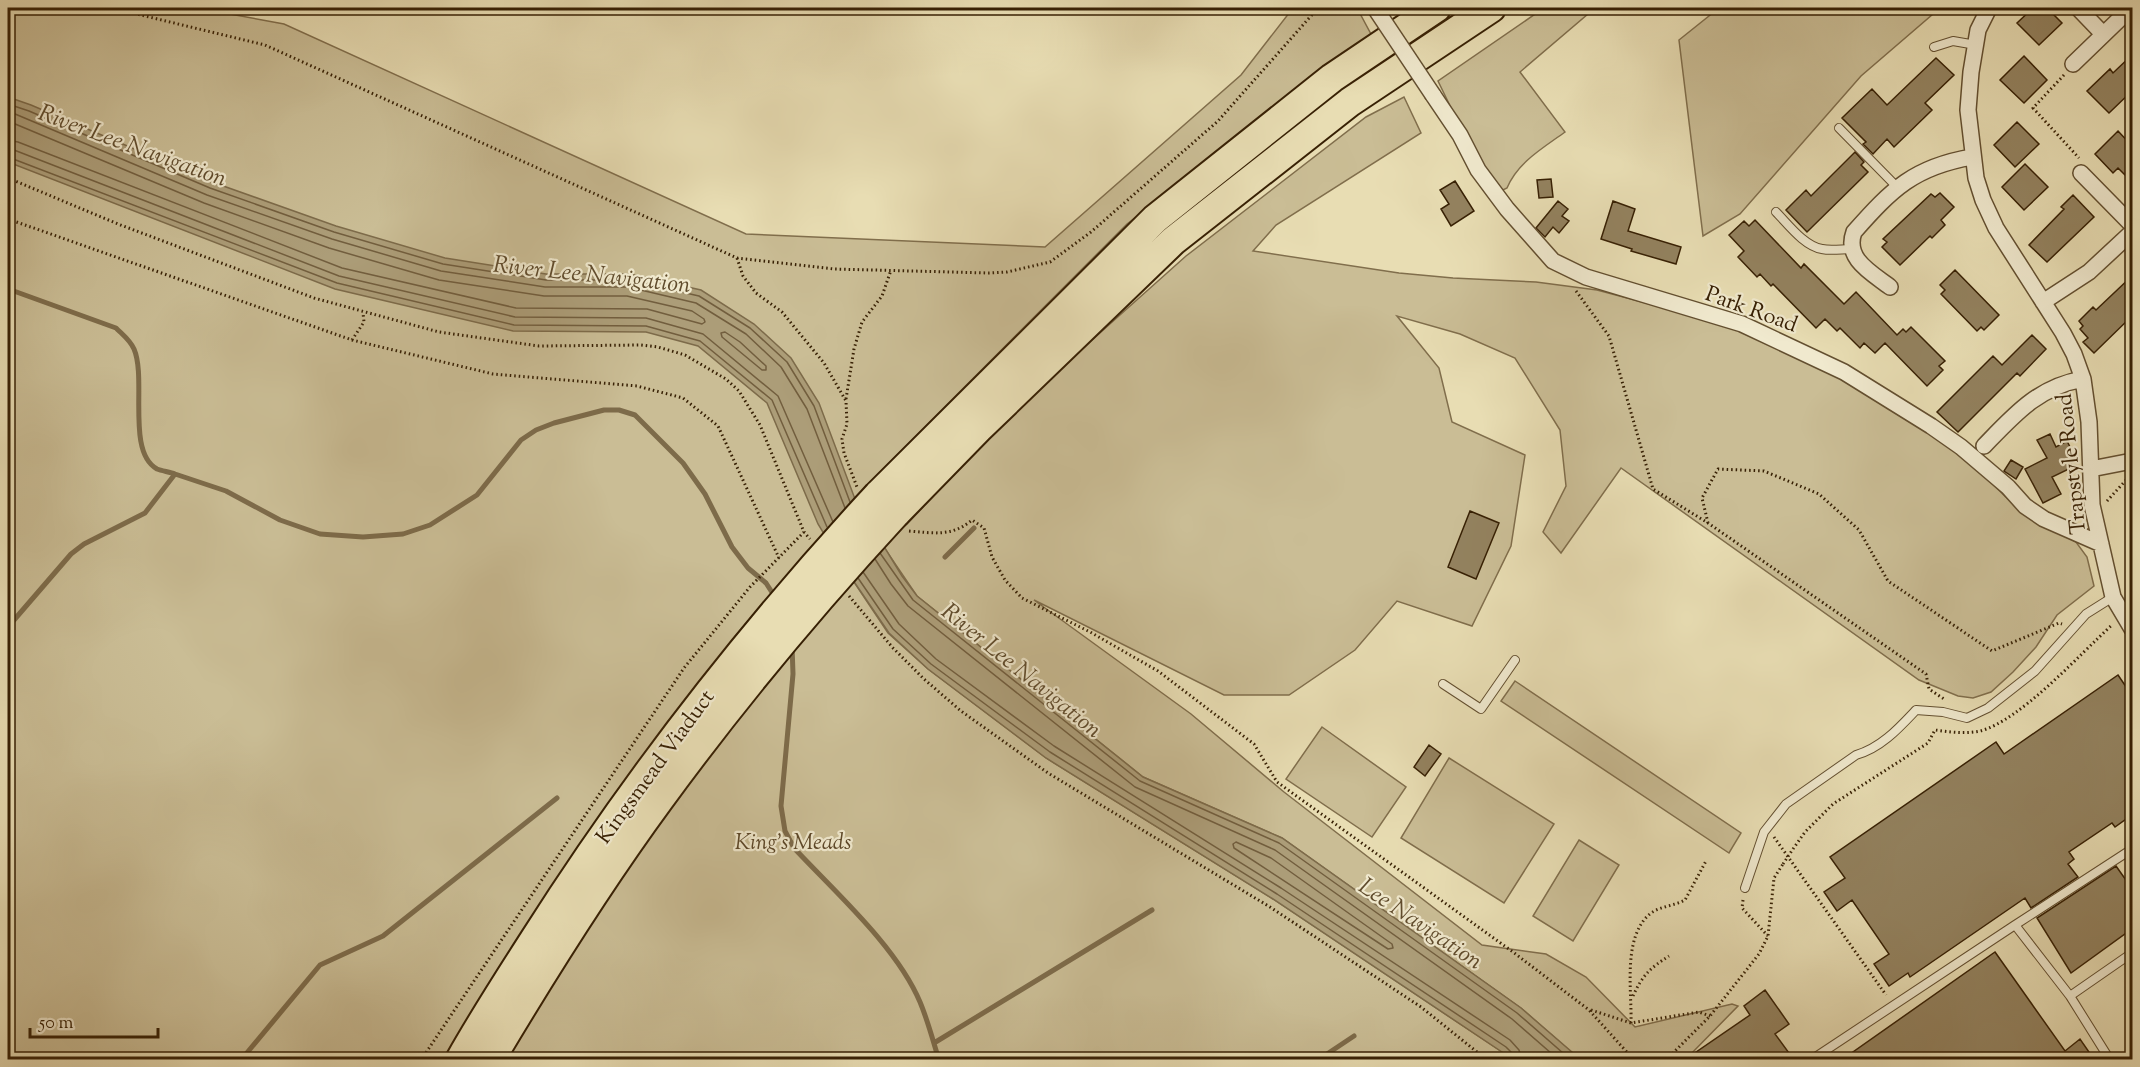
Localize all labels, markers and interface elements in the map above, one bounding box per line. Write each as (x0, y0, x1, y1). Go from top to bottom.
water label: River Lee Navigation (33, 97, 232, 197)
water label: River Lee Navigation (491, 249, 693, 303)
street label: Park Road (1700, 279, 1802, 342)
street label: Trapstyle Road (2050, 392, 2096, 536)
water label: River Lee Navigation (933, 596, 1109, 747)
street label: Kingsmead Viaduct (589, 683, 724, 852)
park label: King's Meads (735, 828, 851, 860)
water label: Lee Navigation (1351, 870, 1489, 979)
scale bar (30, 1001, 158, 1039)
text: 50 m (38, 1011, 74, 1037)

